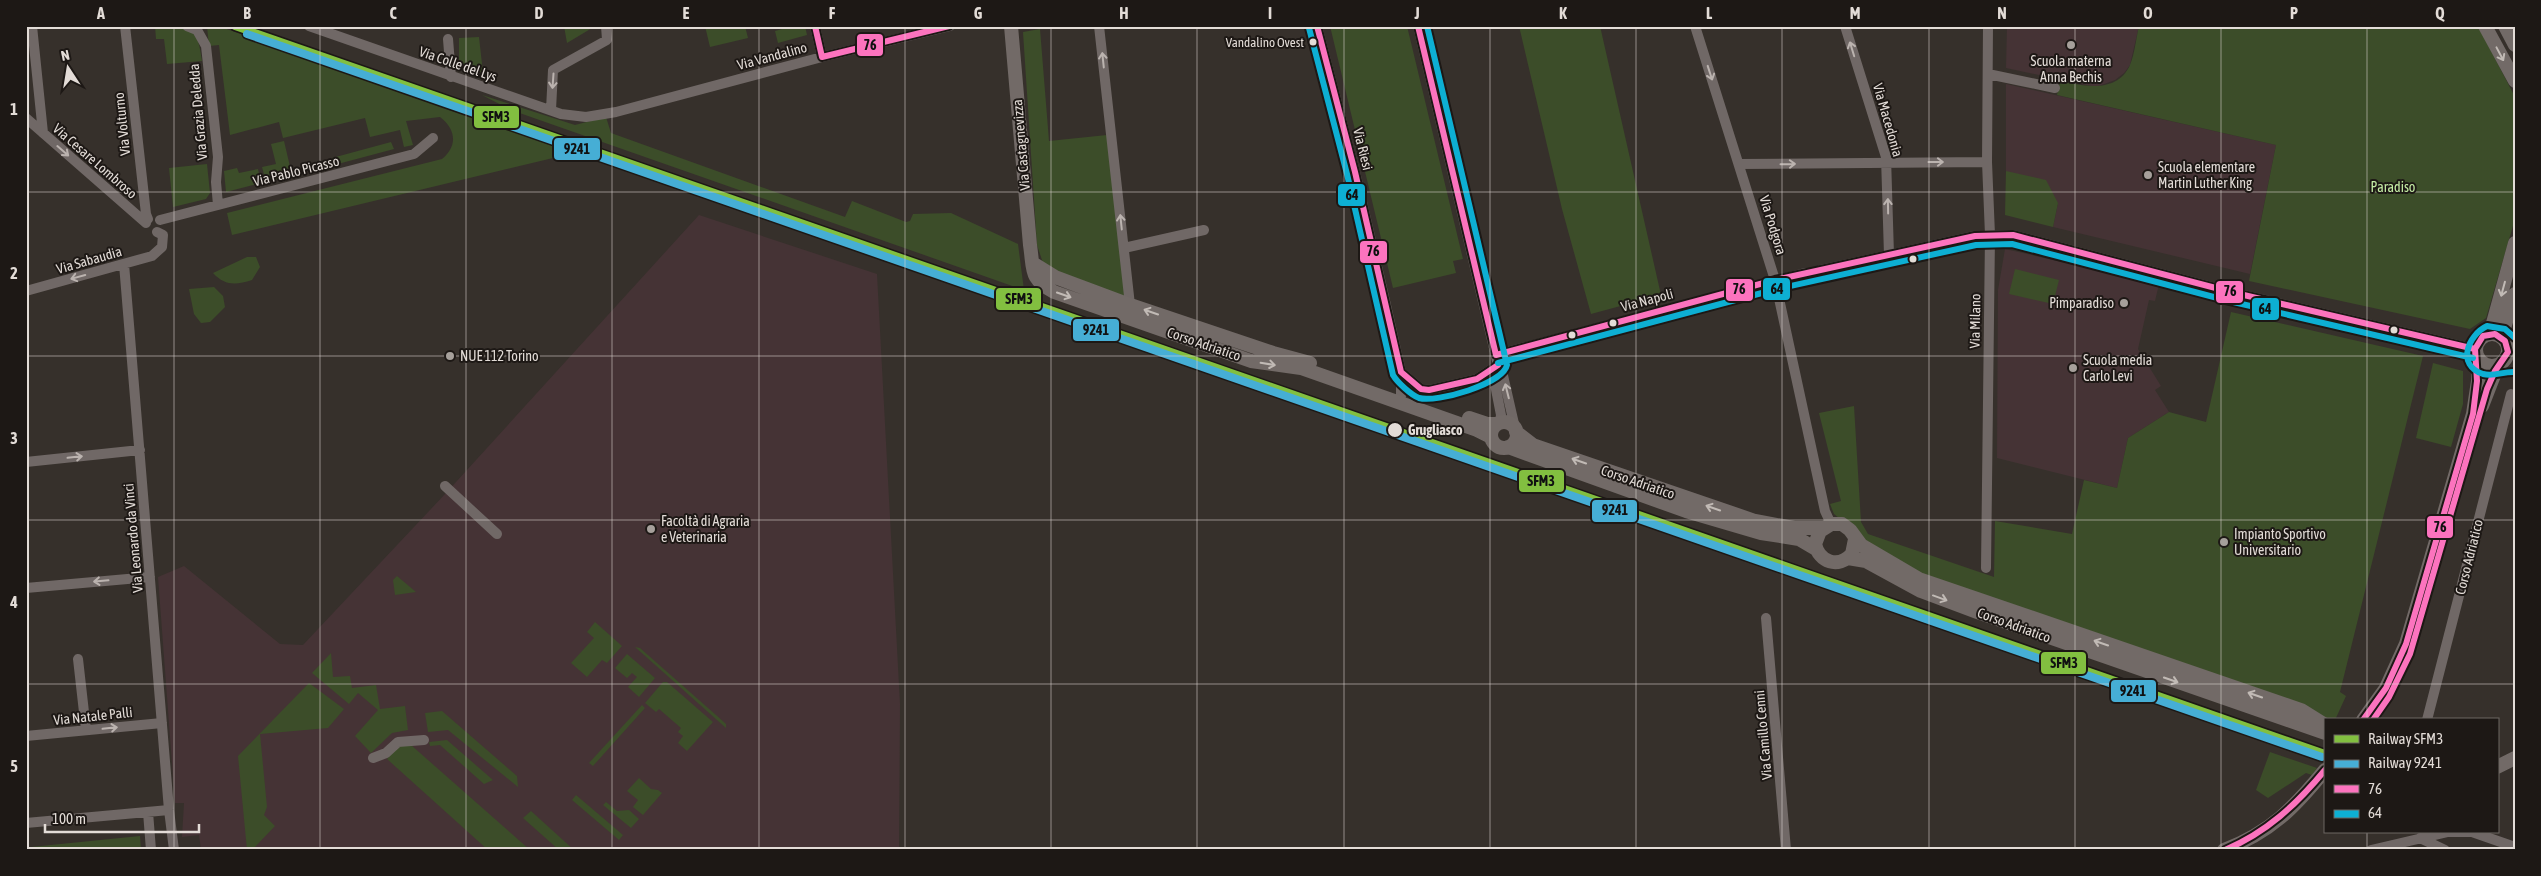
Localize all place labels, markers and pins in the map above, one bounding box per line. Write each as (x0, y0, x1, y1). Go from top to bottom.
place label: Vandalino Ovest (1226, 35, 1304, 50)
marker: Vandalino Ovest (1308, 37, 1318, 47)
marker: Scuola materna Anna Bechis (2065, 39, 2077, 51)
place label: Scuola materna Anna Bechis (2031, 53, 2111, 85)
place label: Scuola elementare Martin Luther King (2158, 159, 2255, 191)
marker: Scuola elementare Martin Luther King (2142, 169, 2154, 181)
unlabelled marker (1908, 254, 1918, 264)
place label: Pimparadiso (2049, 295, 2114, 311)
marker: Pimparadiso (2118, 297, 2130, 309)
unlabelled marker (1608, 318, 1618, 328)
unlabelled marker (2389, 325, 2399, 335)
unlabelled marker (1567, 330, 1577, 340)
place label: NUE 112 Torino (460, 348, 539, 364)
marker: NUE 112 Torino (444, 350, 456, 362)
place label: Scuola media Carlo Levi (2083, 352, 2152, 384)
marker: Scuola media Carlo Levi (2067, 362, 2079, 374)
marker: Grugliasco (1386, 421, 1404, 439)
place label: Grugliasco (1408, 422, 1463, 438)
place label: Facoltà di Agraria e Veterinaria (661, 513, 750, 545)
marker: Facoltà di Agraria e Veterinaria (645, 523, 657, 535)
place label: Impianto Sportivo Universitario (2234, 526, 2326, 558)
marker: Impianto Sportivo Universitario (2218, 536, 2230, 548)

